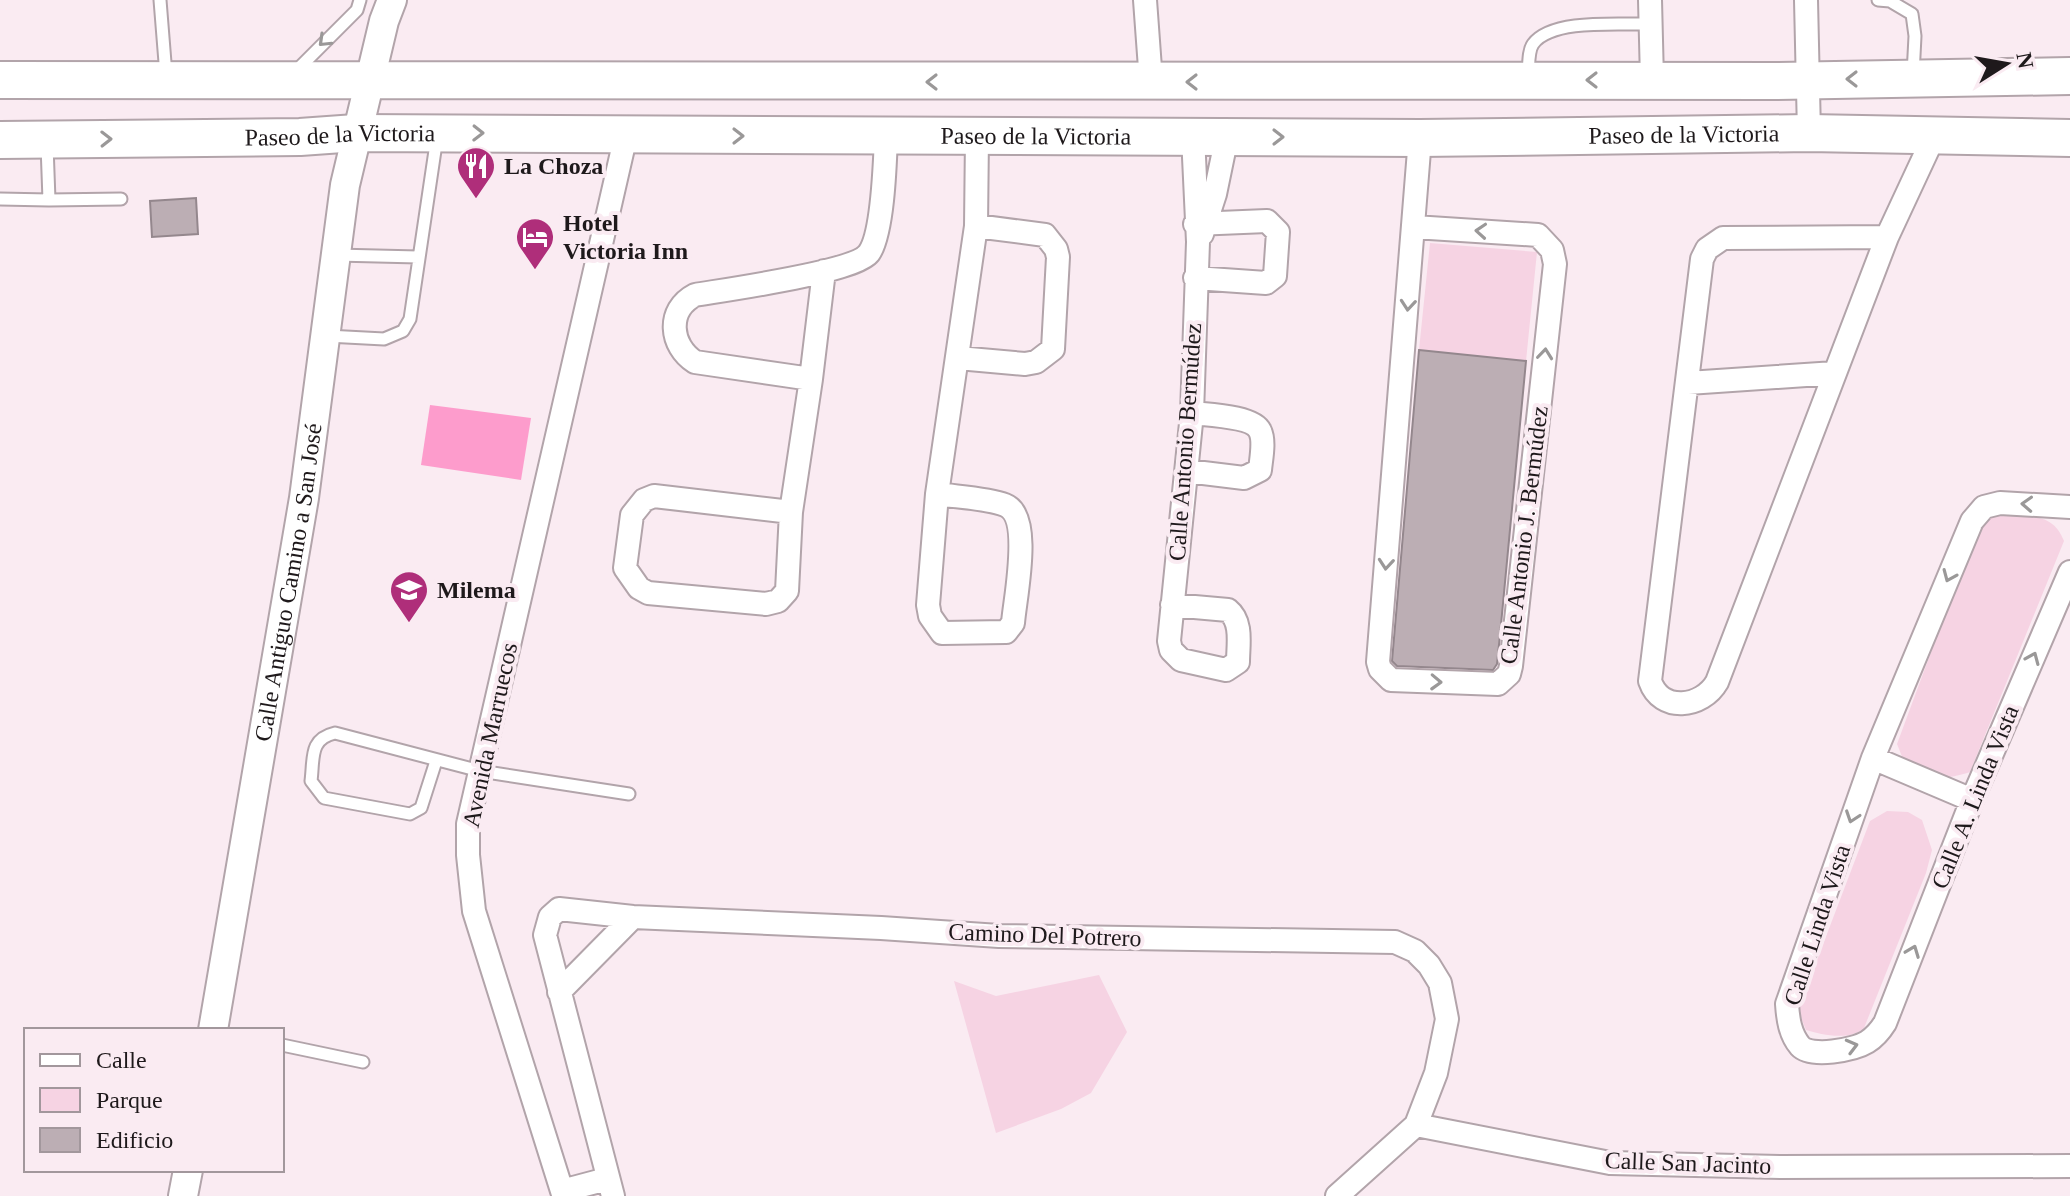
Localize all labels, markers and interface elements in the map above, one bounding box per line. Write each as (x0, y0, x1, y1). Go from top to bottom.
north arrow (1966, 24, 2046, 104)
one-way arrow (319, 32, 333, 46)
text: N (2011, 50, 2039, 71)
one-way arrow (1845, 70, 1858, 88)
one-way arrow (1585, 71, 1598, 89)
one-way arrow (925, 73, 938, 91)
one-way arrow (1185, 73, 1198, 90)
street label: Paseo de la Victoria (244, 120, 436, 151)
street label: Paseo de la Victoria (1588, 120, 1780, 149)
street label: Paseo de la Victoria (940, 123, 1132, 150)
one-way arrow (472, 125, 485, 142)
one-way arrow (732, 127, 745, 145)
one-way arrow (1272, 128, 1285, 146)
one-way arrow (100, 130, 113, 147)
restaurant icon: La Choza (455, 145, 497, 200)
place label: La Choza (504, 153, 603, 179)
place label: Hotel Victoria Inn (563, 210, 688, 264)
hotel icon: Hotel Victoria Inn (514, 216, 556, 271)
one-way arrow (1474, 223, 1487, 240)
one-way arrow (1400, 299, 1417, 312)
street label: Calle Antonio Bermúdez (1164, 322, 1206, 562)
one-way arrow (1537, 347, 1554, 360)
street label: Calle Antonio J. Bermúdez (1495, 404, 1553, 666)
street label: Calle Antiguo Camino a San José (250, 422, 327, 743)
one-way arrow (2020, 496, 2033, 513)
one-way arrow (1378, 558, 1395, 571)
one-way arrow (1942, 568, 1958, 582)
school or university icon: Milema (388, 569, 430, 624)
place label: Milema (437, 577, 516, 603)
street label: Avenida Marruecos (458, 640, 522, 830)
one-way arrow (2023, 652, 2039, 666)
one-way arrow (1430, 673, 1443, 690)
street label: Calle A. Linda Vista (1926, 701, 2024, 892)
one-way arrow (1846, 810, 1862, 824)
street label: Calle Linda Vista (1779, 841, 1855, 1009)
street label: Camino Del Potrero (948, 919, 1142, 951)
one-way arrow (1903, 945, 1920, 959)
legend (24, 1028, 284, 1172)
one-way arrow (1844, 1039, 1858, 1056)
text: Calle (96, 1047, 147, 1073)
text: Parque (96, 1087, 163, 1113)
text: Edificio (96, 1127, 173, 1153)
street label: Calle San Jacinto (1604, 1147, 1772, 1179)

